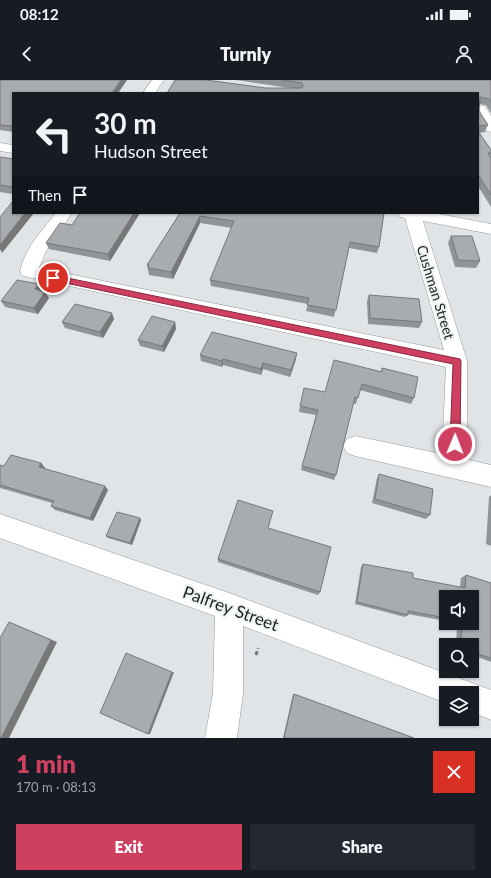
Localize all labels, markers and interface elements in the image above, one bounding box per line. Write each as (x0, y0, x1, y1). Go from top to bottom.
text: 08:12 (20, 5, 59, 23)
icon: back (16, 43, 38, 65)
text: Turnly (220, 43, 271, 65)
icon: person (453, 43, 475, 65)
text: 30 m (94, 106, 157, 140)
icon: left (28, 108, 80, 160)
text: Hudson Street (94, 140, 208, 162)
icon: arrive (69, 184, 91, 206)
text: Then (28, 186, 61, 204)
street label: Cushman Street (414, 243, 458, 341)
pin (36, 261, 70, 295)
icon: arrive (42, 267, 64, 289)
position arrow (434, 423, 476, 465)
street label: Palfrey Street (180, 581, 282, 635)
map controls (439, 590, 479, 726)
button: sound (439, 590, 479, 630)
button: search (439, 638, 479, 678)
button: layers (439, 686, 479, 726)
text: 1 min (16, 749, 76, 778)
button: close (433, 751, 475, 793)
text: 170 m · 08:13 (16, 779, 96, 795)
button: Exit (16, 824, 242, 870)
button: Share (250, 824, 475, 870)

